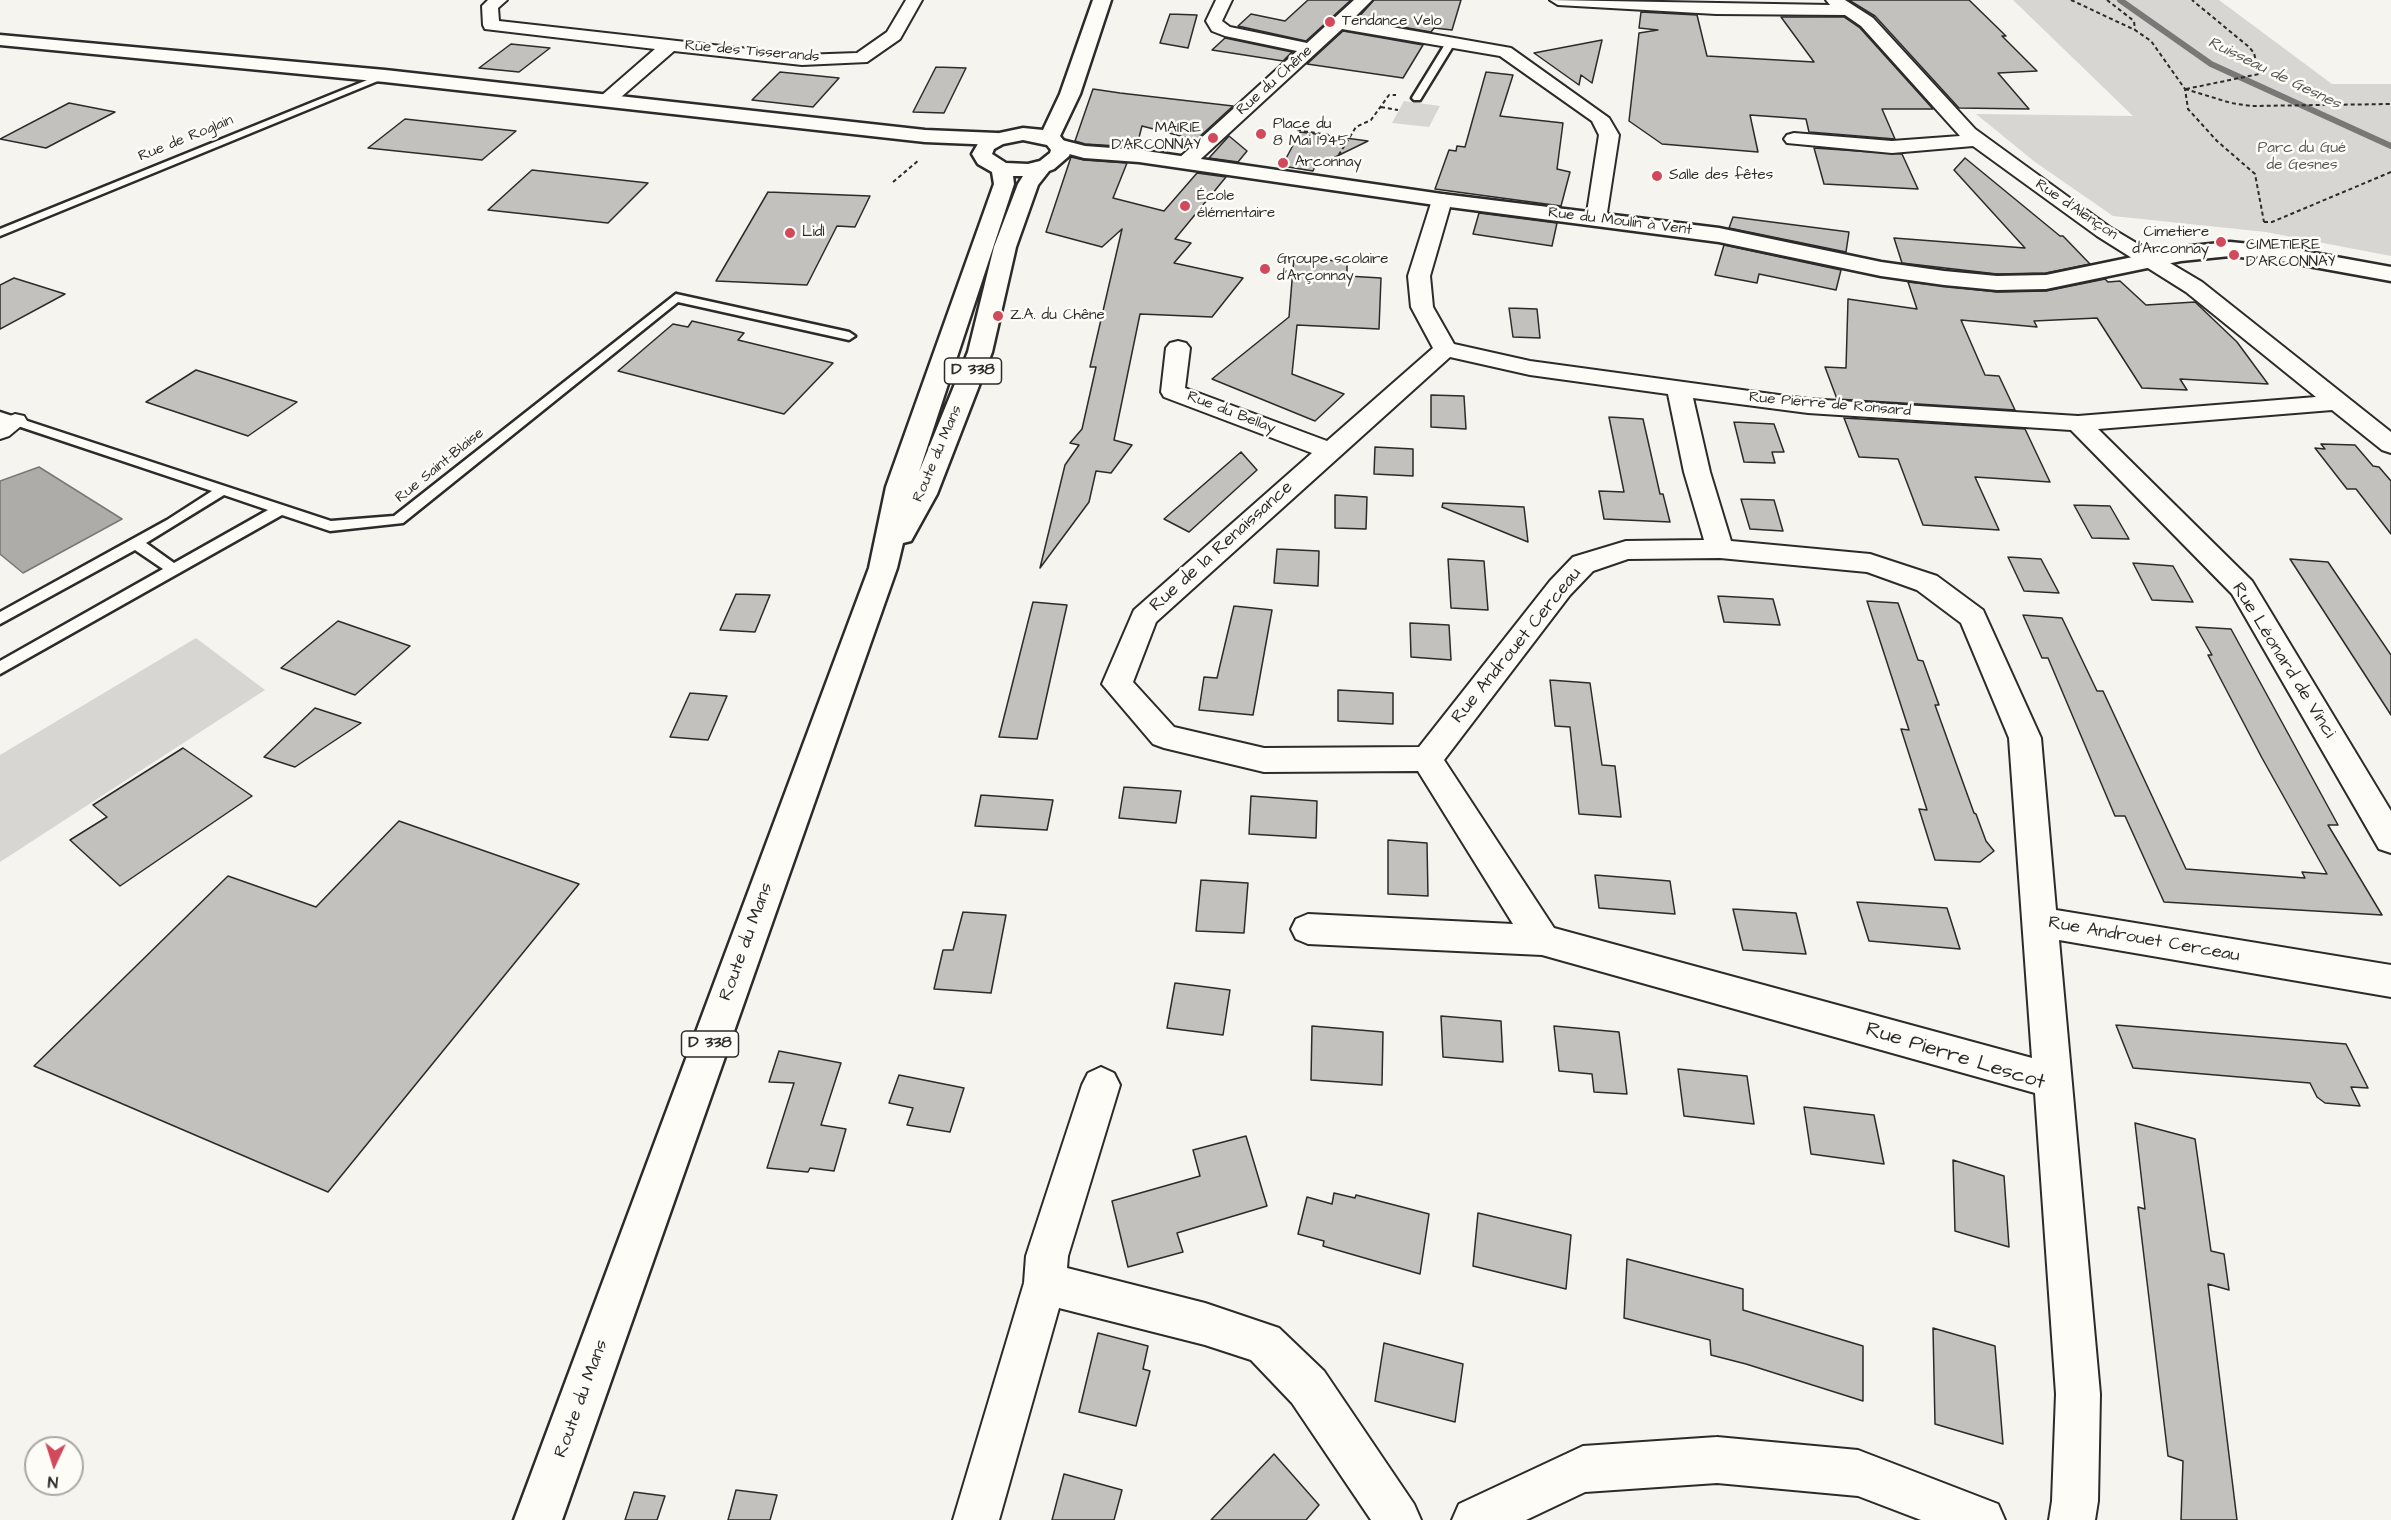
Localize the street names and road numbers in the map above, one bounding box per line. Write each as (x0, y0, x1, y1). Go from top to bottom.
street label: Rue des Tisserands (684, 37, 820, 67)
street label: Rue du Chêne (1233, 42, 1317, 120)
street label: Rue de Roglain (136, 112, 236, 166)
street label: Rue d'Alençon (2031, 176, 2121, 244)
street label: Rue du Moulin à Vent (1547, 204, 1693, 240)
road number: D 338 (944, 358, 1002, 384)
street label: Rue du Bellay (1184, 388, 1278, 438)
street label: Rue Pierre de Ronsard (1748, 389, 1912, 421)
street label: Route du Mans (910, 403, 966, 505)
street label: Rue Saint-Blaise (392, 425, 488, 507)
street label: Rue de la Renaissance (1146, 477, 1298, 617)
street label: Rue Androuet Cerceau (1448, 564, 1586, 728)
street label: Rue Léonard de Vinci (2226, 579, 2340, 743)
street label: Route du Mans (716, 880, 778, 1004)
street label: Rue Androuet Cerceau (2047, 913, 2241, 967)
street label: Rue Pierre Lescot (1862, 1018, 2048, 1096)
road number: D 338 (682, 1031, 738, 1057)
street label: Route du Mans (551, 1337, 613, 1461)

